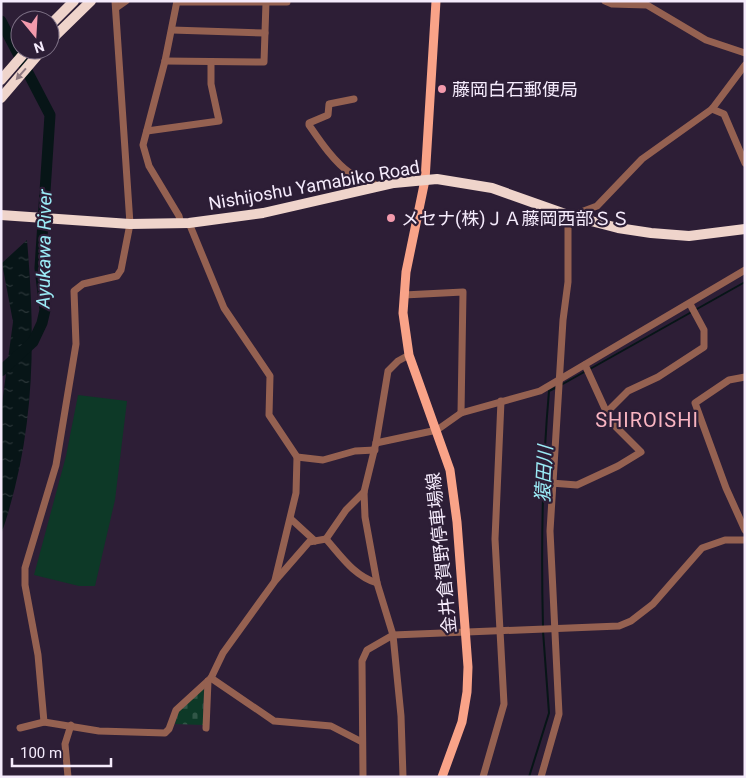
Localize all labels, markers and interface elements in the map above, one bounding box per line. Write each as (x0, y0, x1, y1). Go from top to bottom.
north arrow (10, 10, 60, 60)
text: N (32, 38, 46, 57)
one-way arrow (15, 67, 27, 79)
place label: 藤岡白石郵便局 (452, 79, 578, 100)
marker: 藤岡白石郵便局 (436, 83, 448, 95)
street label: Nishijoshu Yamabiko Road (207, 156, 421, 214)
water label: Ayukawa River (31, 189, 57, 310)
place label: メセナ(株)ＪＡ藤岡西部ＳＳ (401, 208, 629, 230)
marker: メセナ(株)ＪＡ藤岡西部ＳＳ (385, 212, 397, 224)
district label: SHIROISHI (595, 408, 699, 432)
water label: 猿田川 (531, 443, 557, 503)
street label: 金井倉賀野停車場線 (422, 471, 460, 635)
scale bar (12, 736, 111, 768)
text: 100 m (20, 744, 62, 762)

